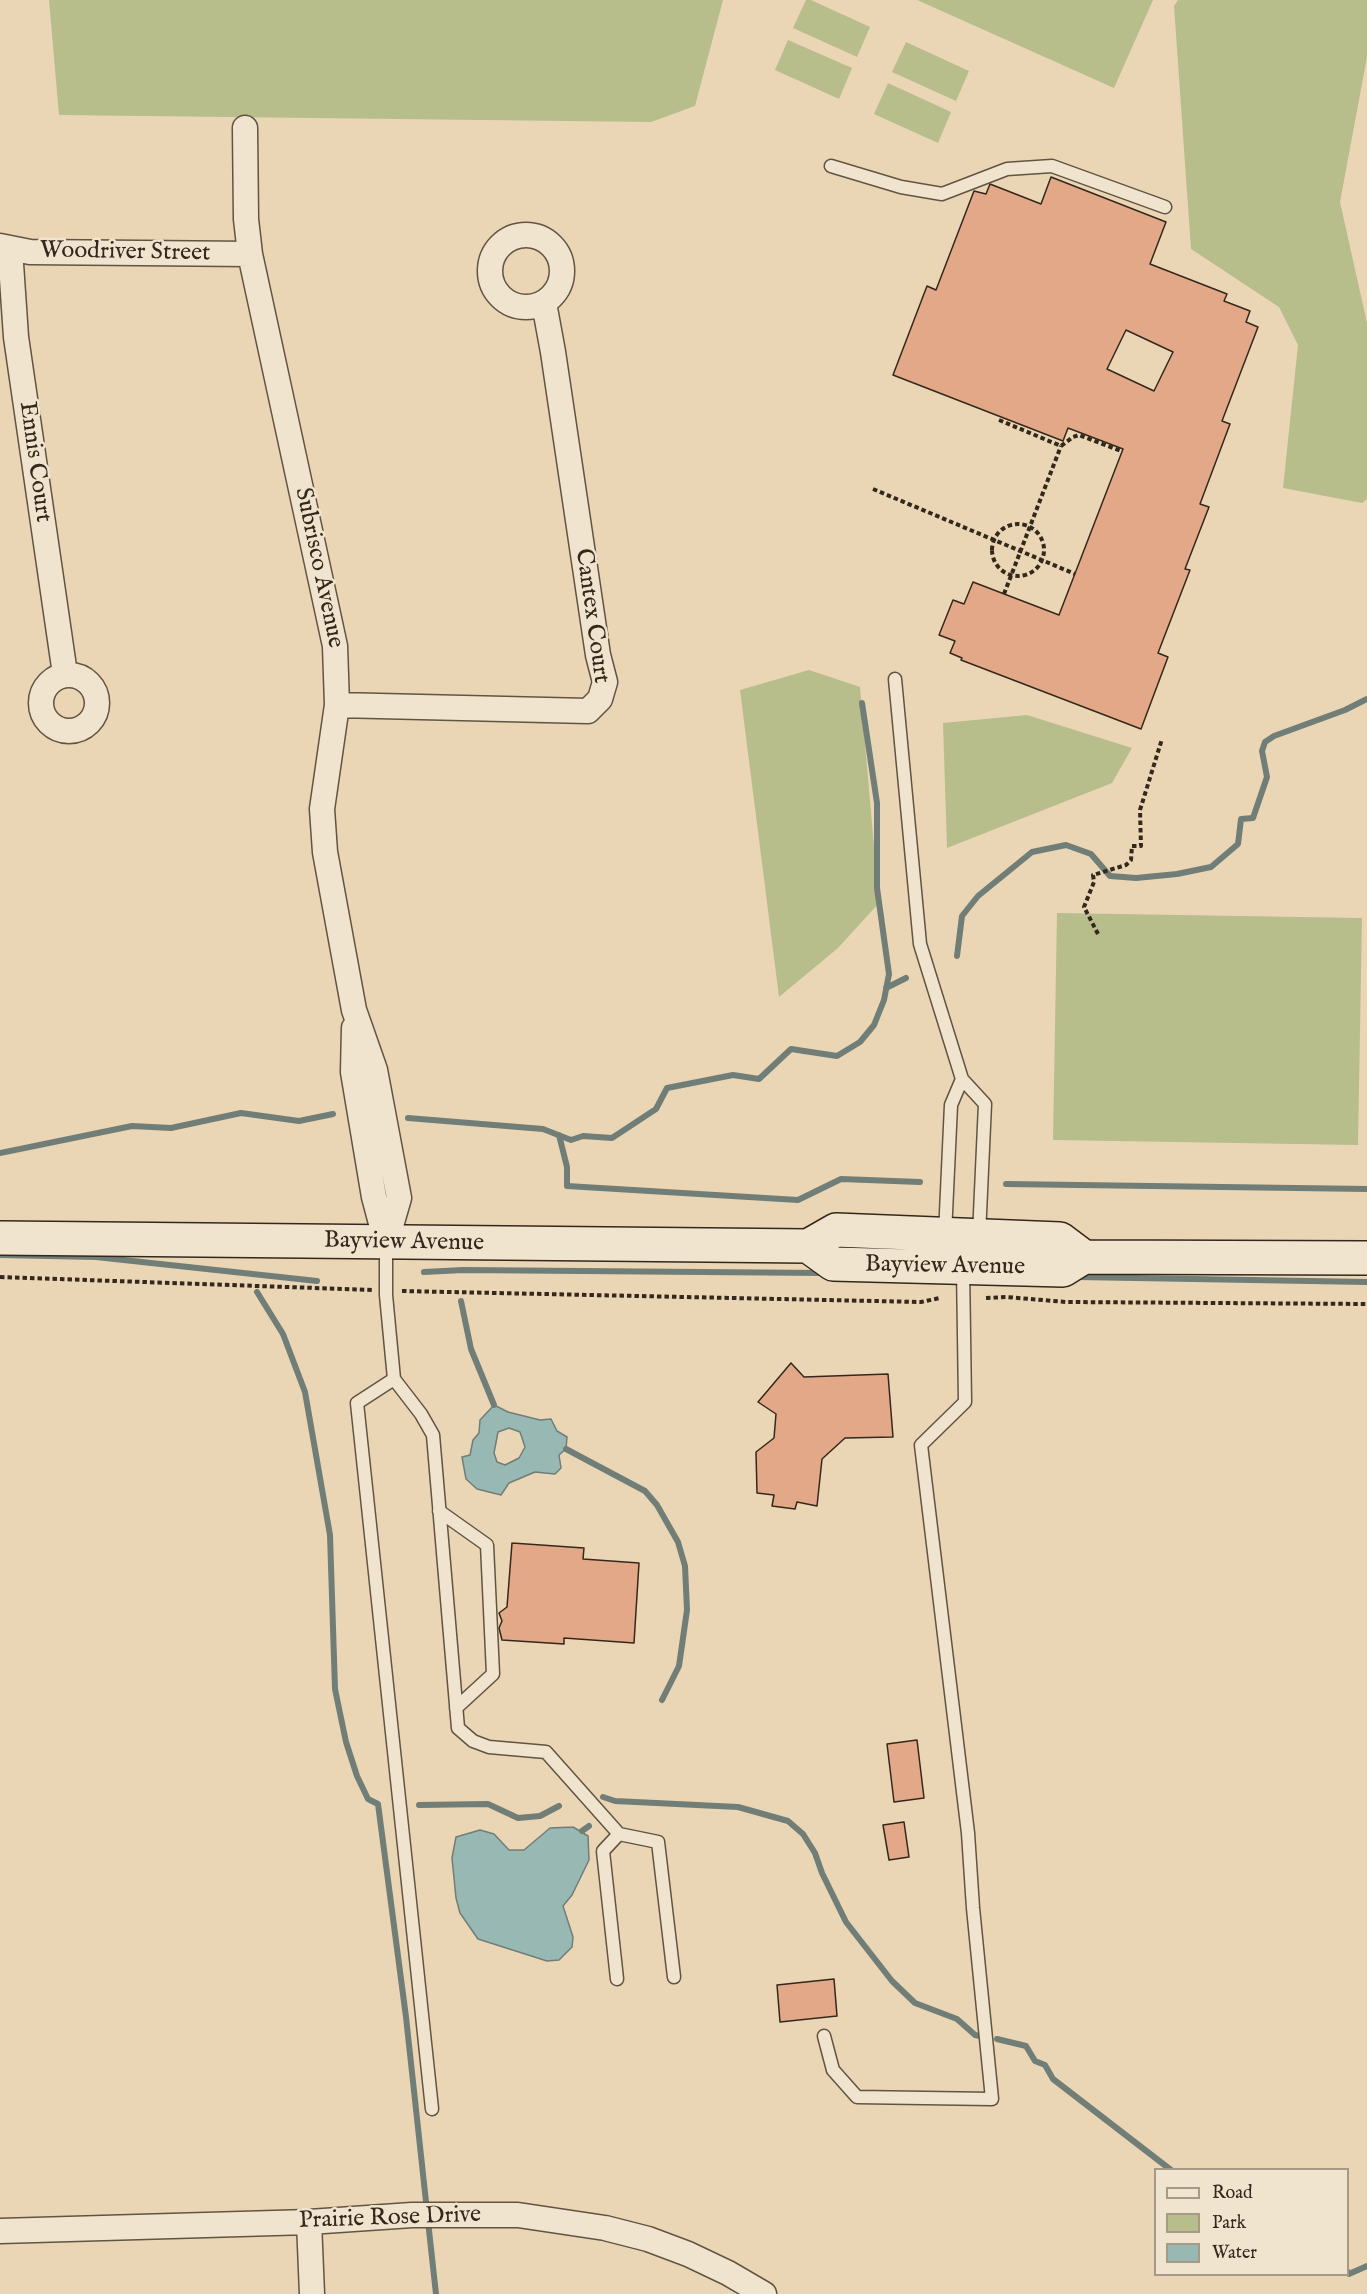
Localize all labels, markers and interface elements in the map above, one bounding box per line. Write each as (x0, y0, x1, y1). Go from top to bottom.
street label: Woodriver Street (39, 237, 211, 269)
street label: Ennis Court (11, 400, 57, 524)
street label: Subrisco Avenue (287, 485, 349, 651)
street label: Cantex Court (567, 547, 615, 685)
street label: Bayview Avenue (324, 1227, 484, 1259)
street label: Bayview Avenue (865, 1251, 1025, 1283)
legend (1154, 2168, 1349, 2276)
text: Road (1212, 2182, 1253, 2205)
street label: Prairie Rose Drive (298, 2201, 482, 2237)
text: Park (1212, 2212, 1246, 2235)
text: Water (1212, 2242, 1257, 2265)

